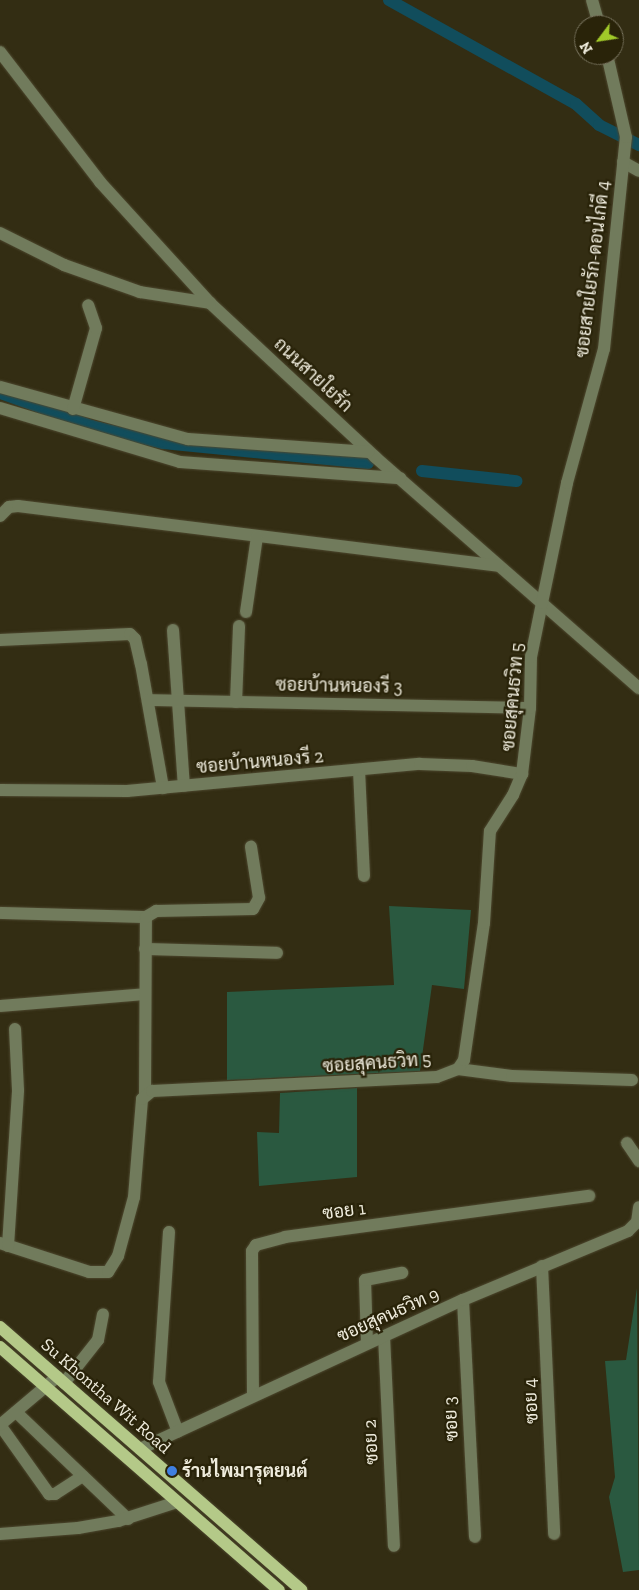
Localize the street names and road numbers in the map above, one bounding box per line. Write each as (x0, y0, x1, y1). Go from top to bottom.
street label: ซอยสายใยรัก-ดอนไก่ดี 4 (571, 179, 615, 359)
street label: ถนนสายใยรัก (269, 333, 357, 417)
street label: ซอยสุคนธวิท 5 (497, 642, 529, 752)
street label: ซอยบ้านหนองรี 3 (275, 674, 403, 698)
street label: ซอยบ้านหนองรี 2 (196, 746, 324, 778)
street label: ซอยสุคนธวิท 5 (322, 1048, 432, 1078)
street label: ซอย 1 (321, 1198, 367, 1224)
street label: ซอยสุคนธวิท 9 (334, 1283, 442, 1347)
street label: Su Khontha Wit Road (36, 1334, 176, 1458)
street label: ซอย 4 (519, 1378, 543, 1424)
street label: ซอย 3 (439, 1396, 463, 1442)
street label: ซอย 2 (359, 1419, 383, 1465)

